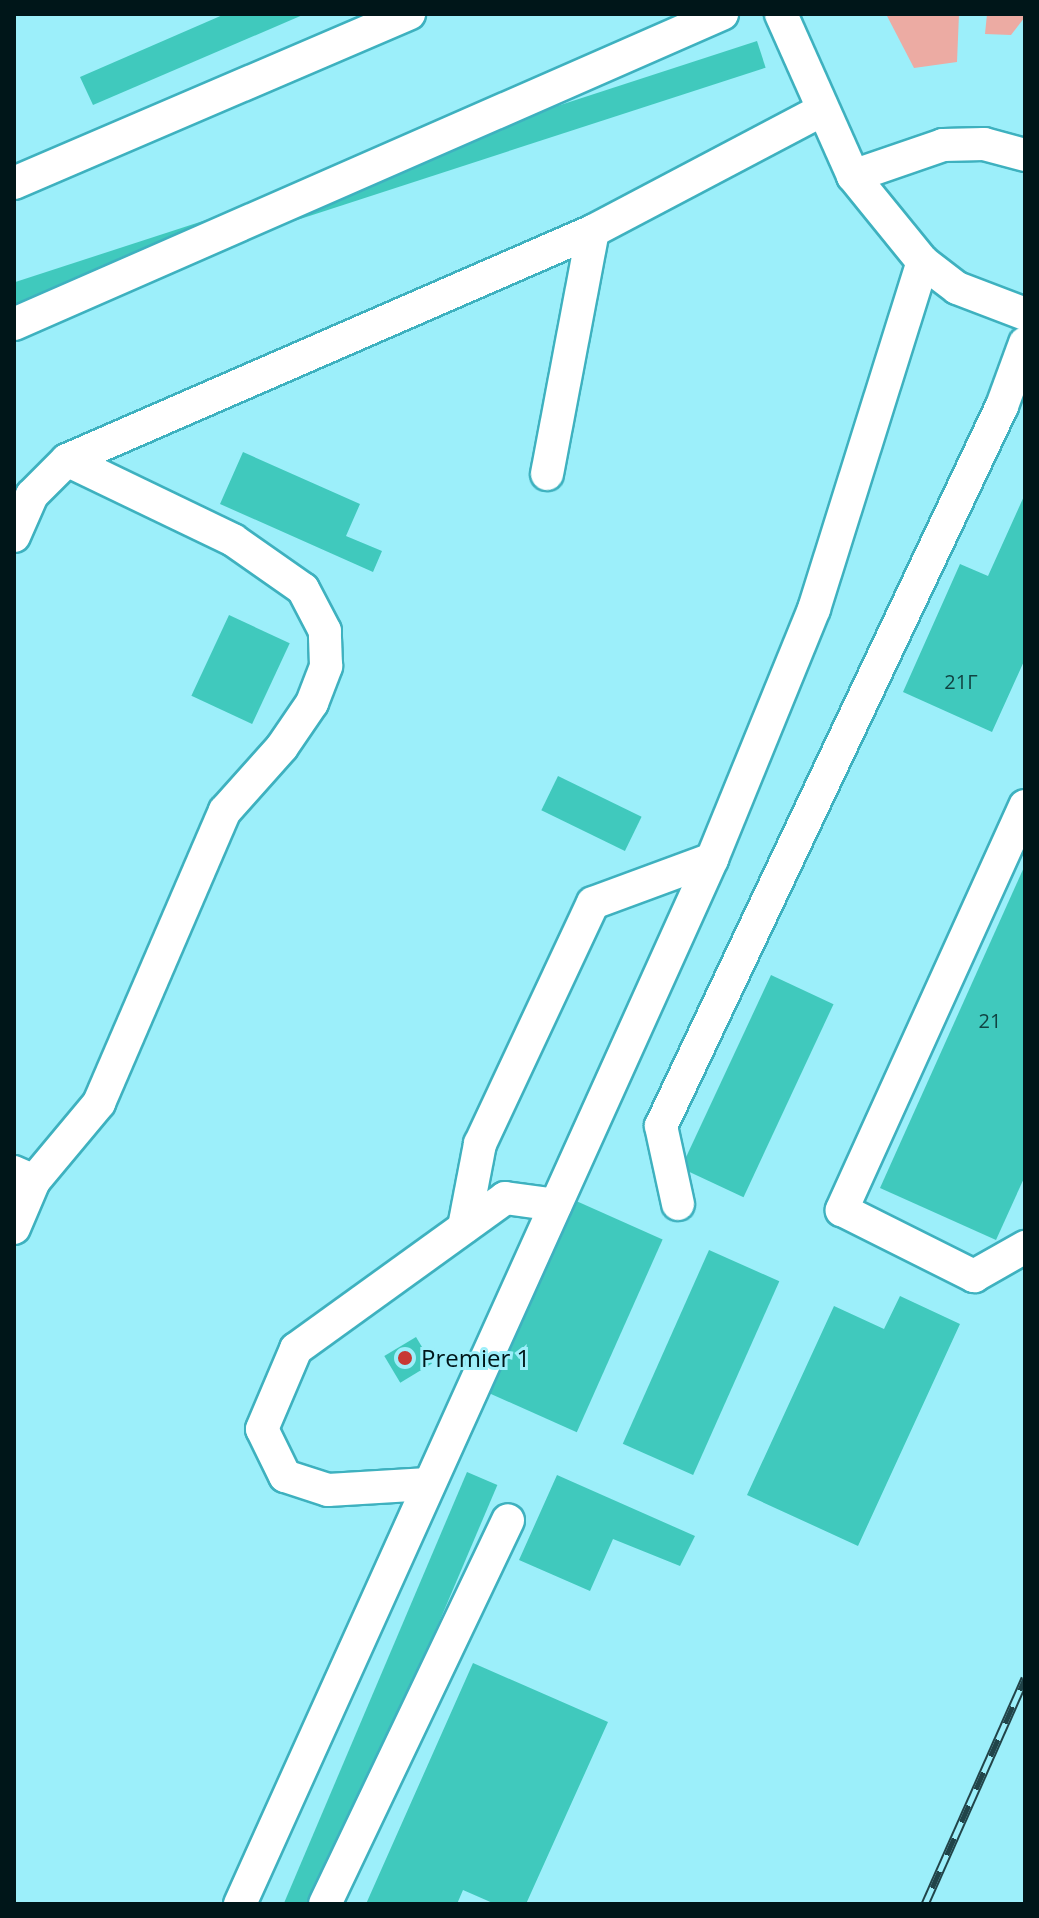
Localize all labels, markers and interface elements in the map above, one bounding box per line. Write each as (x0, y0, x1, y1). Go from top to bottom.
house number: 21Г (944, 669, 978, 693)
house number: 21 (979, 1008, 1001, 1032)
place label: Premier 1 (421, 1344, 530, 1372)
marker: Premier 1 (396, 1349, 414, 1367)

